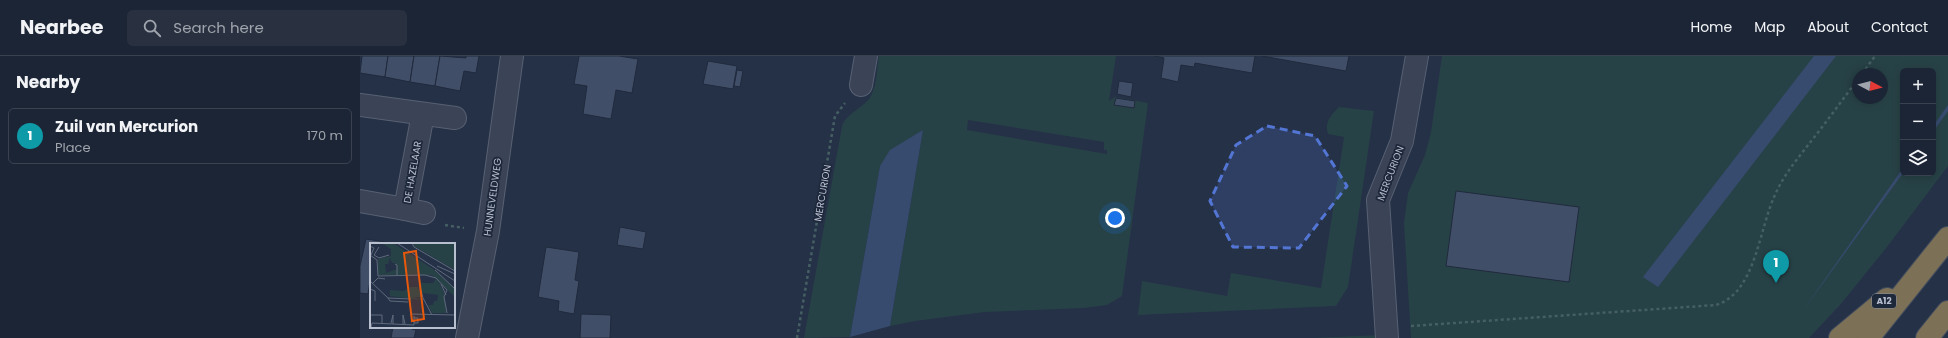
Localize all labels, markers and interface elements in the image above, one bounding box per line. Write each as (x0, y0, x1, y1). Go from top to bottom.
search box (127, 10, 407, 46)
text: Nearbee (20, 14, 103, 41)
icon: search (141, 17, 163, 39)
text: Search here (173, 17, 264, 38)
text: Home (1690, 17, 1732, 37)
text: Map (1754, 17, 1785, 37)
text: About (1807, 17, 1849, 37)
text: Contact (1871, 17, 1928, 37)
north arrow (1852, 68, 1888, 104)
map controls (1900, 68, 1936, 176)
button: + (1900, 68, 1936, 104)
text: Nearby (16, 70, 80, 94)
button: − (1900, 104, 1936, 140)
text: Zuil van Mercurion (55, 116, 198, 137)
text: 1 (28, 126, 32, 145)
text: 170 m (307, 126, 343, 145)
text: Place (55, 138, 90, 157)
street label: DE HAZELAAR (400, 140, 425, 204)
button: layers (1900, 140, 1936, 176)
street label: MERCURION (1373, 144, 1408, 203)
street label: HUNNEVELDWEG (480, 157, 505, 237)
street label: MERCURION (810, 163, 835, 223)
your location (1105, 208, 1125, 228)
inset map (370, 243, 455, 328)
pin: 1 (1763, 250, 1789, 283)
road number: A12 (1872, 294, 1896, 308)

